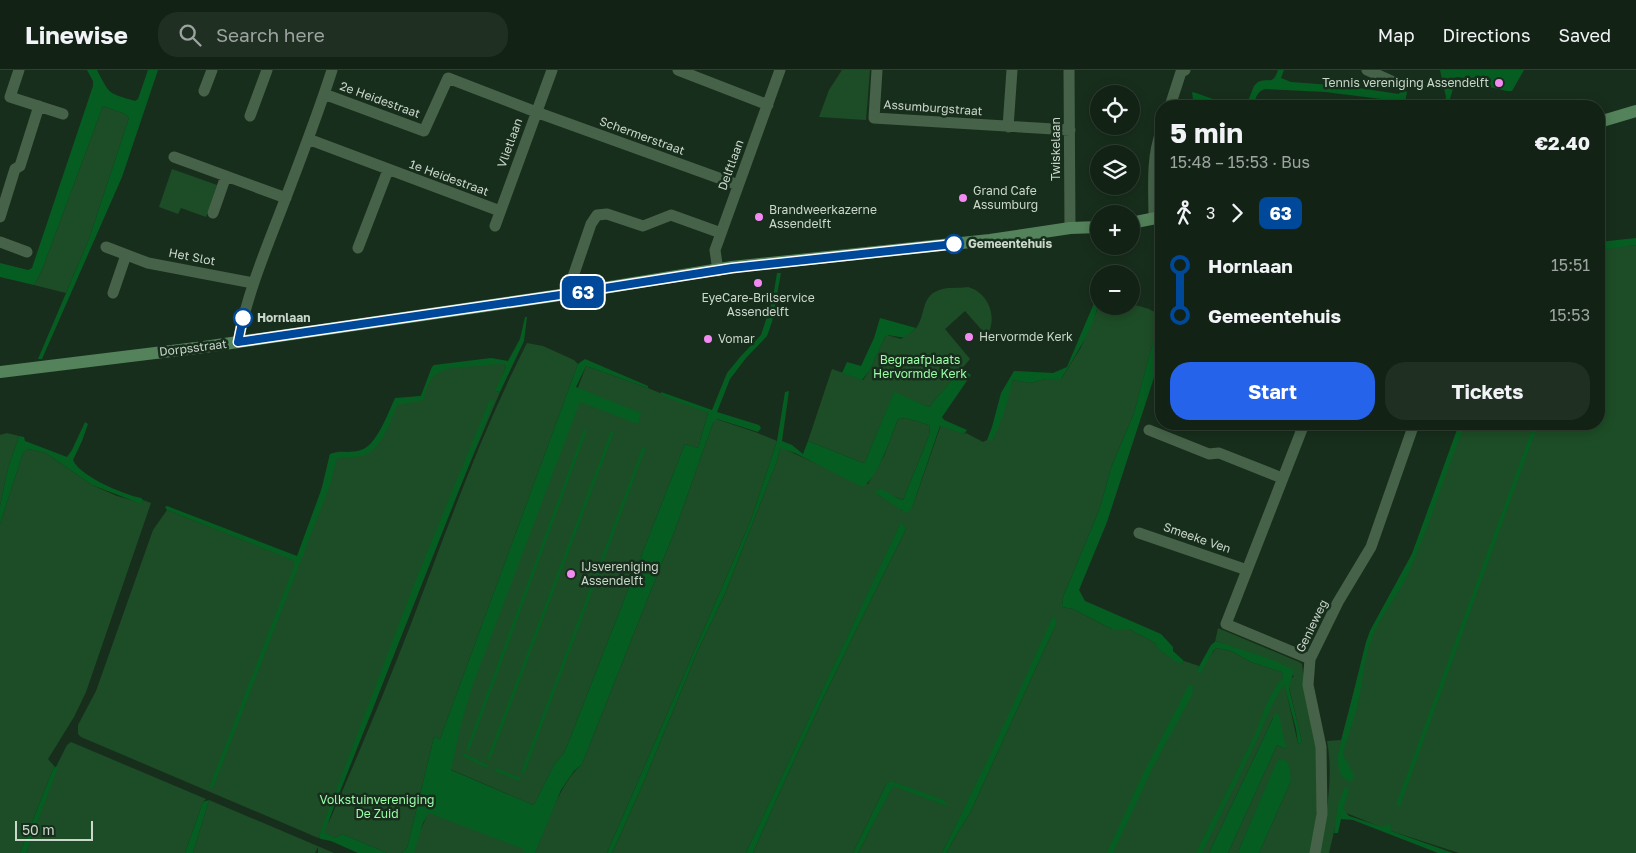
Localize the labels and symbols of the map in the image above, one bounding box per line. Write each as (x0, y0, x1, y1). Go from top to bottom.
place label: Tennis vereniging Assendelft (1322, 75, 1489, 90)
marker: Tennis vereniging Assendelft (1493, 77, 1505, 89)
street label: 2e Heidestraat (338, 78, 423, 121)
street label: Assumburgstraat (883, 97, 983, 118)
street label: Schermerstraat (598, 113, 687, 158)
street label: Vlietlaan (494, 116, 525, 170)
street label: Twiskelaan (1048, 117, 1063, 181)
street label: Delftlaan (714, 137, 747, 192)
street label: 1e Heidestraat (407, 156, 491, 199)
place label: Grand Cafe Assumburg (973, 183, 1038, 212)
marker: Grand Cafe Assumburg (957, 192, 969, 204)
place label: Brandweerkazerne Assendelft (769, 202, 877, 231)
marker: Brandweerkazerne Assendelft (753, 211, 765, 223)
marker: Gemeentehuis (944, 234, 964, 254)
place label: Gemeentehuis (968, 236, 1052, 251)
street label: Het Slot (167, 245, 217, 268)
line badge: 63 (560, 276, 606, 308)
marker: EyeCare-Brilservice Assendelft (752, 277, 764, 289)
place label: EyeCare-Brilservice Assendelft (701, 290, 815, 319)
marker: Hornlaan (233, 308, 253, 328)
place label: Hornlaan (257, 310, 310, 325)
place label: Hervormde Kerk (979, 329, 1073, 344)
place label: Vomar (718, 331, 755, 346)
marker: Hervormde Kerk (963, 331, 975, 343)
marker: Vomar (702, 333, 714, 345)
street label: Dorpsstraat (158, 336, 228, 359)
park label: Begraafplaats Hervormde Kerk (873, 352, 967, 381)
street label: Smeeke Ven (1161, 519, 1233, 556)
place label: IJsvereniging Assendelft (581, 559, 659, 588)
marker: IJsvereniging Assendelft (565, 568, 577, 580)
street label: Genieweg (1292, 597, 1331, 655)
park label: Volkstuinvereniging De Zuid (320, 792, 434, 821)
scale bar (15, 818, 92, 841)

